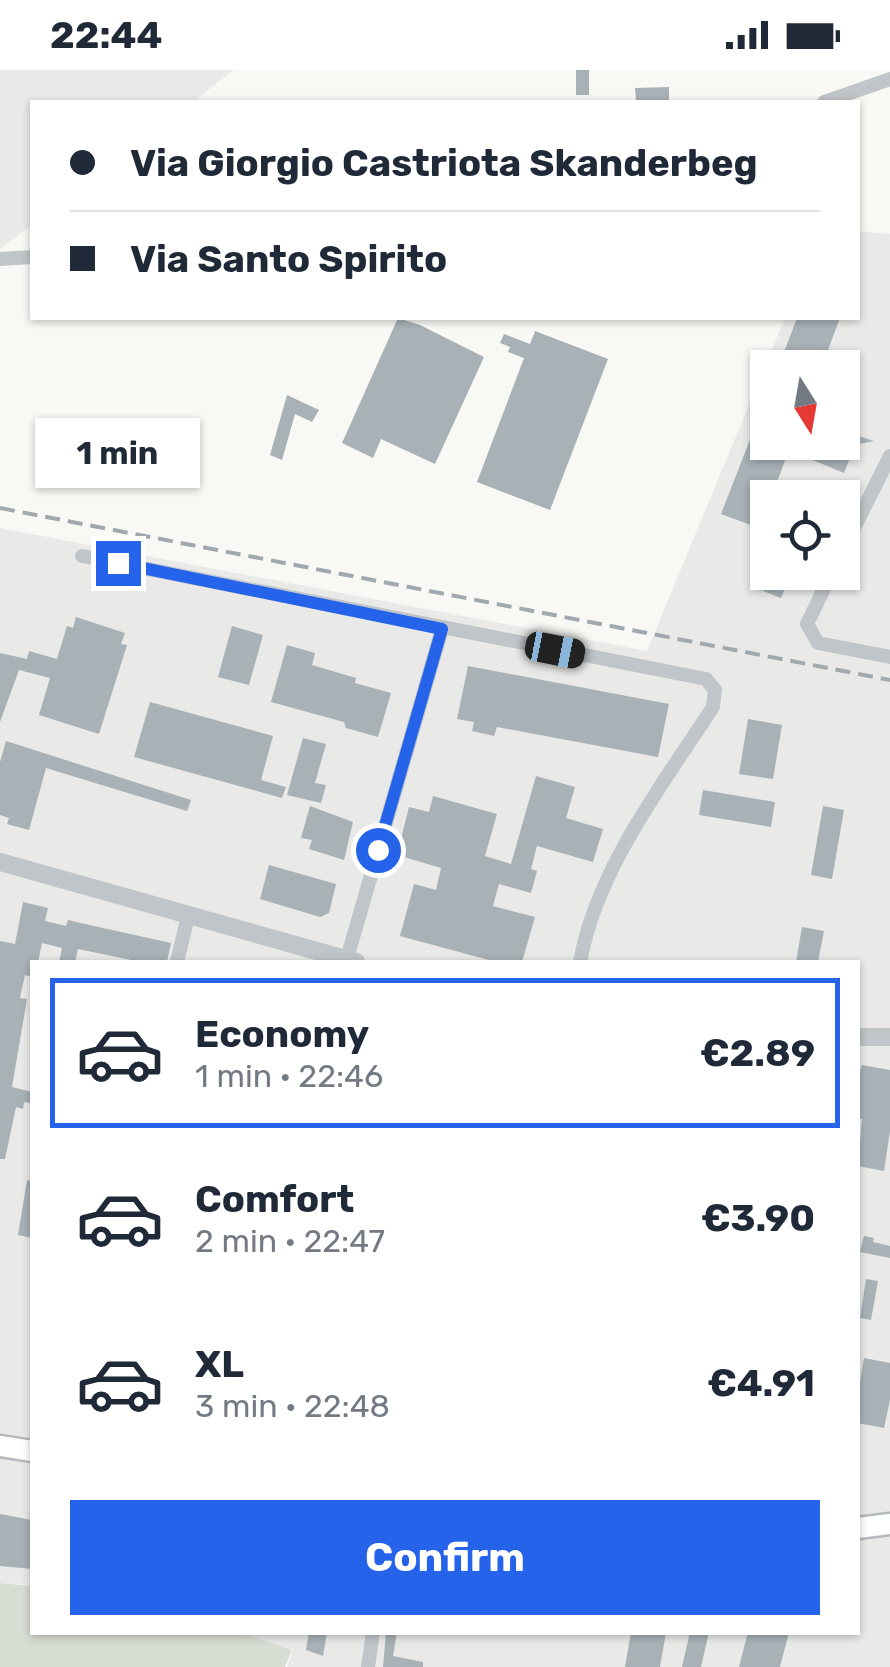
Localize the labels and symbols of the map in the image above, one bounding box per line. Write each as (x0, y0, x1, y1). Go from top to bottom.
north arrow (750, 350, 860, 460)
callout: 1 min (36, 418, 200, 488)
route end (96, 541, 141, 586)
car (523, 630, 587, 670)
route start (356, 828, 401, 873)

